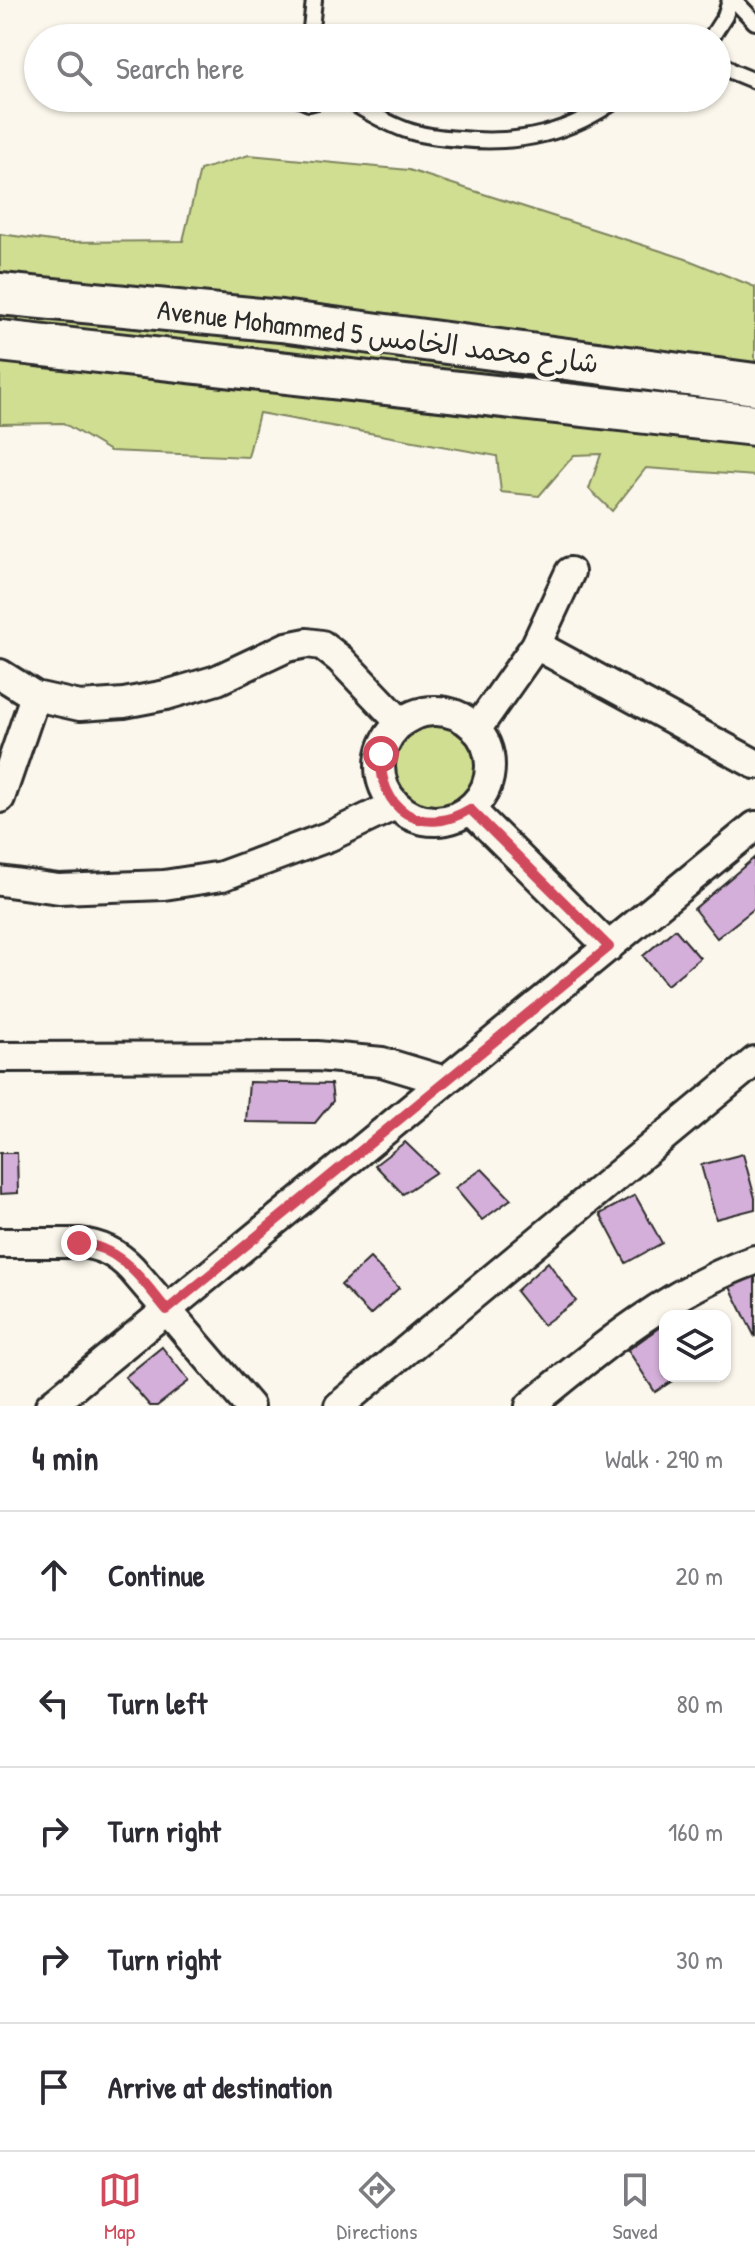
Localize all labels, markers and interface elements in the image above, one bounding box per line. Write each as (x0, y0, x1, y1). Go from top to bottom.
search box (24, 24, 731, 112)
icon: search (52, 46, 96, 90)
text: Search here (116, 48, 244, 88)
street label: Avenue Mohammed 5 شارع محمد الخامس (155, 290, 601, 383)
route start (363, 736, 399, 772)
route end (61, 1225, 97, 1261)
map controls (659, 1310, 731, 1382)
button: layers (659, 1310, 731, 1382)
text: 4 min (32, 1435, 99, 1481)
text: Walk · 290 m (605, 1441, 723, 1476)
icon: ahead (32, 1553, 76, 1597)
text: Continue (108, 1555, 205, 1595)
text: 20 m (676, 1558, 723, 1593)
icon: left (32, 1681, 76, 1725)
text: Turn left (108, 1683, 207, 1723)
text: 80 m (676, 1686, 723, 1721)
icon: right (32, 1809, 76, 1853)
text: Turn right (108, 1811, 221, 1851)
text: 160 m (668, 1814, 723, 1849)
icon: right (32, 1937, 76, 1981)
text: Turn right (108, 1939, 221, 1979)
text: 30 m (676, 1942, 723, 1977)
icon: arrive (32, 2065, 76, 2109)
text: Arrive at destination (108, 2067, 333, 2107)
tab: Map (98, 2168, 142, 2246)
tab: Directions (337, 2168, 418, 2246)
tab: Saved (613, 2168, 657, 2246)

